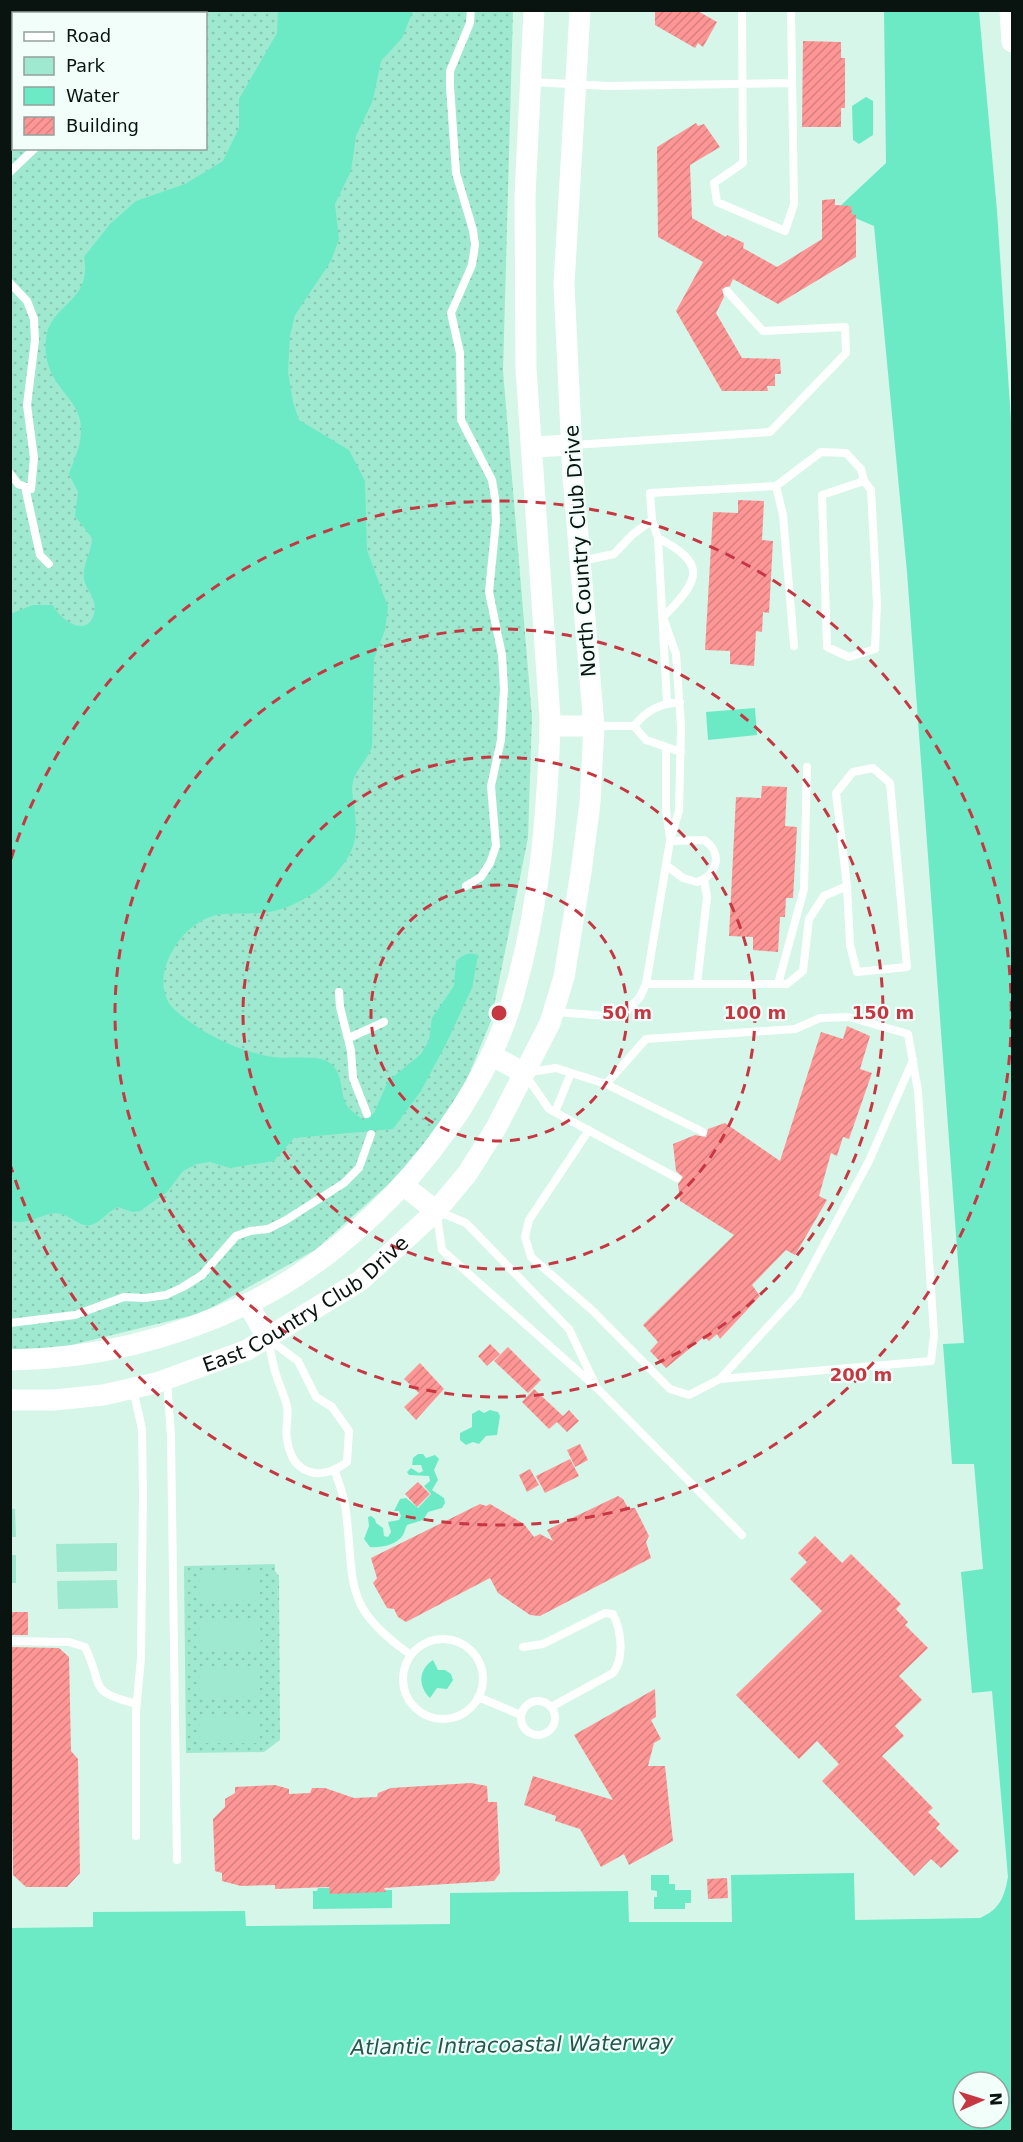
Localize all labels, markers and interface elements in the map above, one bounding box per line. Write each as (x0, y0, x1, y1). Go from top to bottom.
legend (12, 12, 207, 150)
text: Road (66, 25, 111, 46)
text: Park (66, 55, 105, 76)
text: Water (66, 85, 120, 106)
text: Building (66, 115, 139, 136)
street label: North Country Club Drive (559, 424, 601, 678)
text: 50 m (602, 1002, 652, 1023)
text: 100 m (724, 1002, 786, 1023)
text: 150 m (852, 1002, 914, 1023)
centre of rings (489, 1003, 509, 1023)
street label: East Country Club Drive (199, 1231, 413, 1377)
text: 200 m (830, 1364, 892, 1385)
water label: Atlantic Intracoastal Waterway (348, 2030, 674, 2060)
north arrow (951, 2070, 1011, 2130)
text: N (986, 2092, 1005, 2106)

